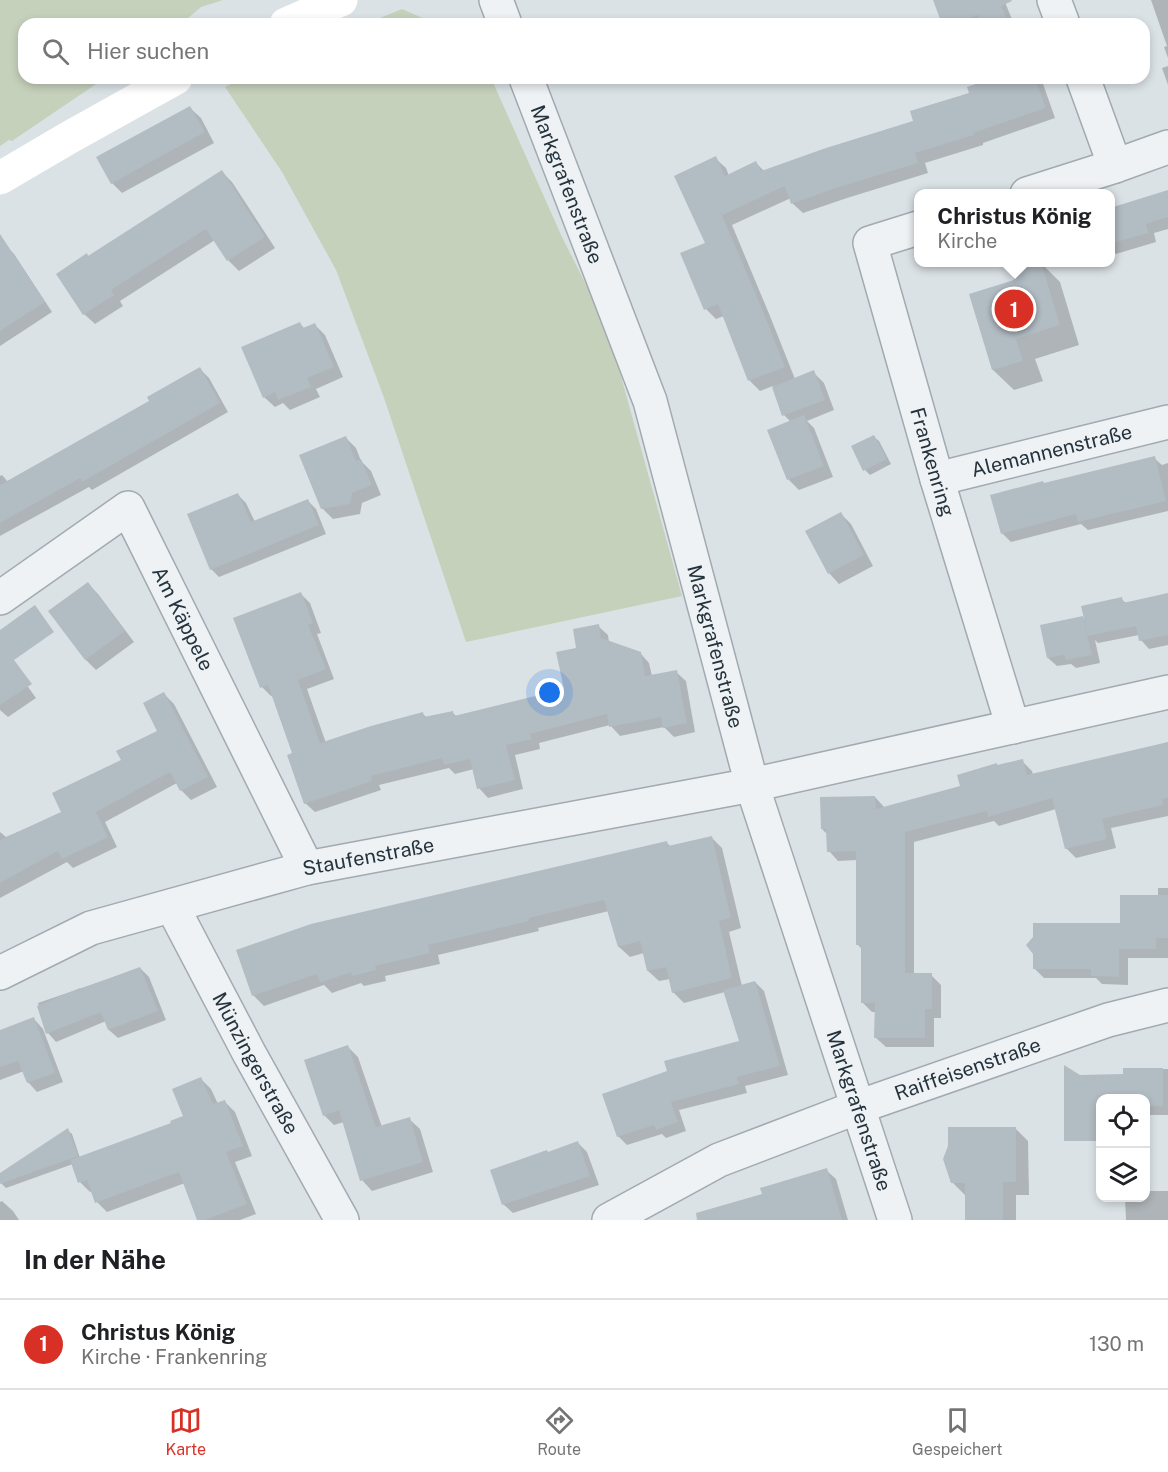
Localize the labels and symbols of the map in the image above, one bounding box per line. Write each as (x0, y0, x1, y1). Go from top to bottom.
street label: Markgrafenstraße (526, 102, 608, 267)
pin: 1 (994, 286, 1034, 332)
street label: Frankenring (905, 405, 960, 519)
street label: Alemannenstraße (969, 419, 1134, 482)
street label: Markgrafenstraße (682, 562, 748, 731)
street label: Am Käppele (147, 563, 219, 675)
your location (535, 678, 564, 707)
street label: Staufenstraße (300, 833, 436, 881)
street label: Münzingerstraße (207, 988, 304, 1138)
street label: Markgrafenstraße (821, 1027, 897, 1194)
street label: Raiffeisenstraße (891, 1032, 1044, 1105)

